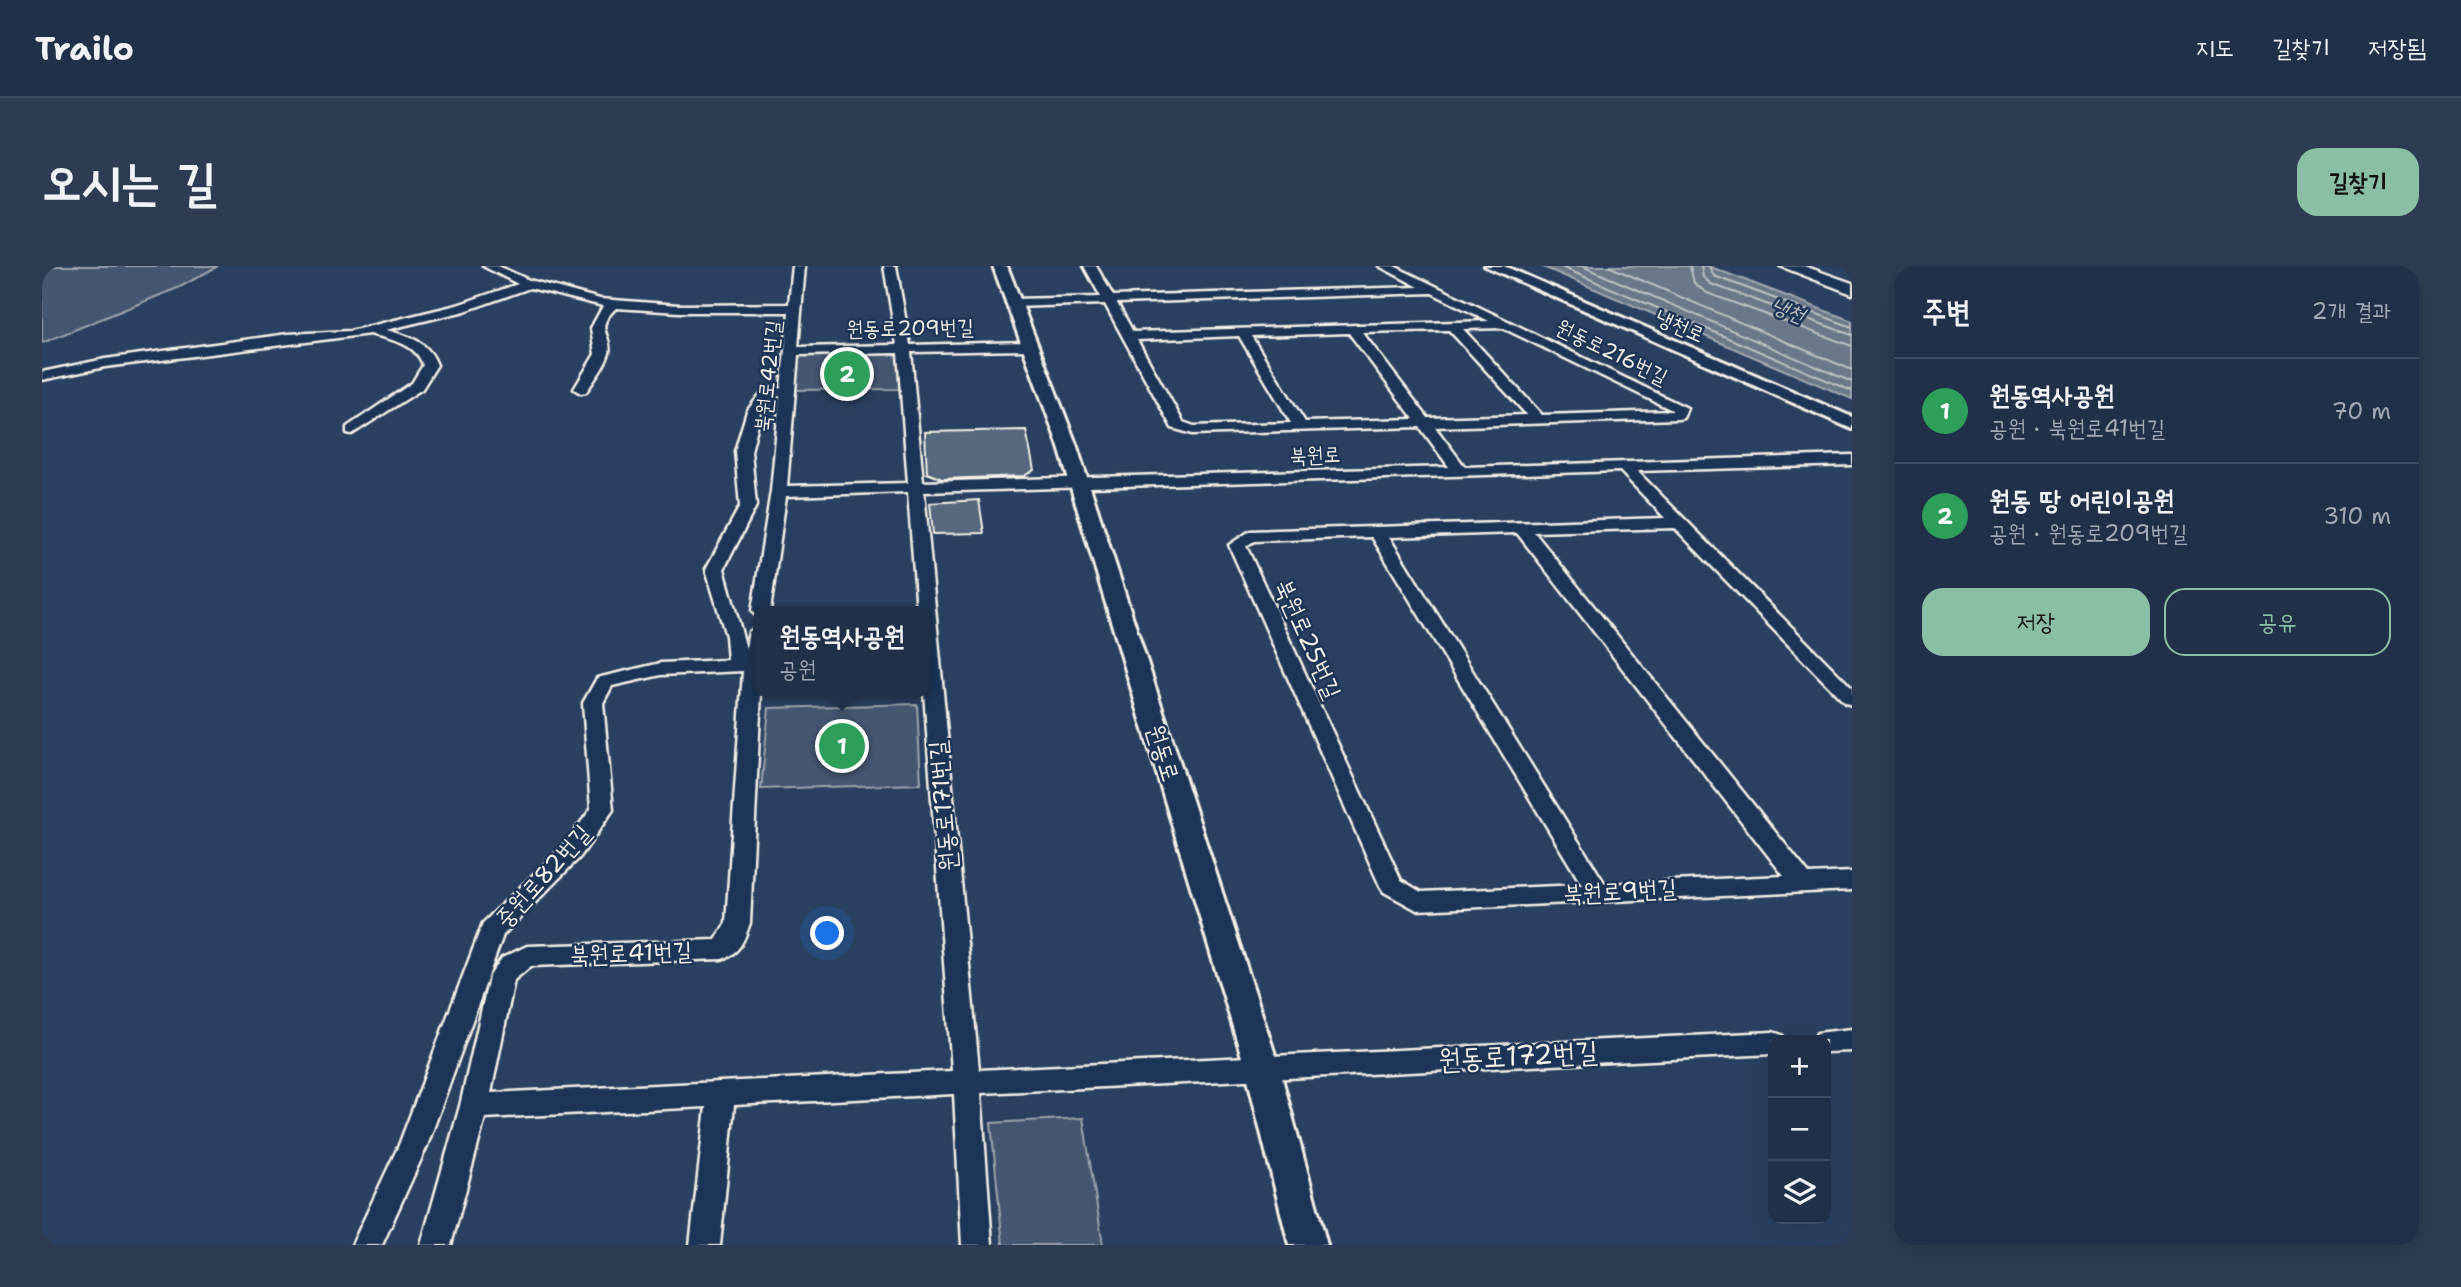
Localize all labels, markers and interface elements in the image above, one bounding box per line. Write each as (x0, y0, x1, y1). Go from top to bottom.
text: Trailo (35, 26, 134, 71)
text: 지도 (2196, 32, 2234, 64)
text: 길찾기 (2272, 32, 2330, 64)
text: 저장됨 (2368, 32, 2426, 64)
button: 길찾기 (2297, 148, 2419, 216)
text: 오시는 길 (42, 149, 217, 215)
water label: 냉천 (1767, 291, 1811, 330)
text: 주변 (1922, 291, 1970, 332)
text: 2개 결과 (2312, 296, 2391, 326)
street label: 냉천로 (1651, 303, 1709, 349)
street label: 원동로209번길 (846, 313, 974, 343)
street label: 원동로216번길 (1552, 313, 1673, 391)
street label: 북원로42번길 (748, 319, 788, 433)
pin: 2 (824, 348, 870, 400)
text: 원동역사공원 (1989, 377, 2115, 412)
text: 1 (1940, 396, 1950, 426)
text: 70 m (2332, 396, 2391, 426)
text: 공원 · 북원로41번길 (1989, 413, 2165, 443)
street label: 북원로 (1289, 440, 1341, 470)
text: 원동 땅 어린이공원 (1989, 482, 2174, 517)
text: 2 (1937, 501, 1953, 531)
text: 310 m (2323, 501, 2391, 531)
text: 공원 · 원동로209번길 (1989, 518, 2188, 548)
street label: 북원로25번길 (1267, 574, 1349, 704)
button: 저장 (1922, 588, 2150, 656)
button: 공유 (2164, 588, 2391, 656)
popup (753, 606, 931, 697)
text: 원동역사공원 (779, 618, 905, 653)
text: 공원 (779, 654, 816, 684)
pin: 1 (819, 720, 865, 772)
street label: 원동로 (1139, 721, 1187, 785)
street label: 원동로171번길 (921, 739, 965, 873)
street label: 중원로82번길 (488, 817, 598, 935)
street label: 북원로9번길 (1563, 872, 1677, 910)
your location (810, 916, 844, 950)
street label: 북원로41번길 (569, 935, 693, 971)
street label: 원동로172번길 (1437, 1032, 1599, 1078)
map controls (1768, 1035, 1831, 1224)
button: + (1768, 1035, 1831, 1098)
button: − (1768, 1098, 1831, 1161)
button: layers (1768, 1161, 1831, 1224)

